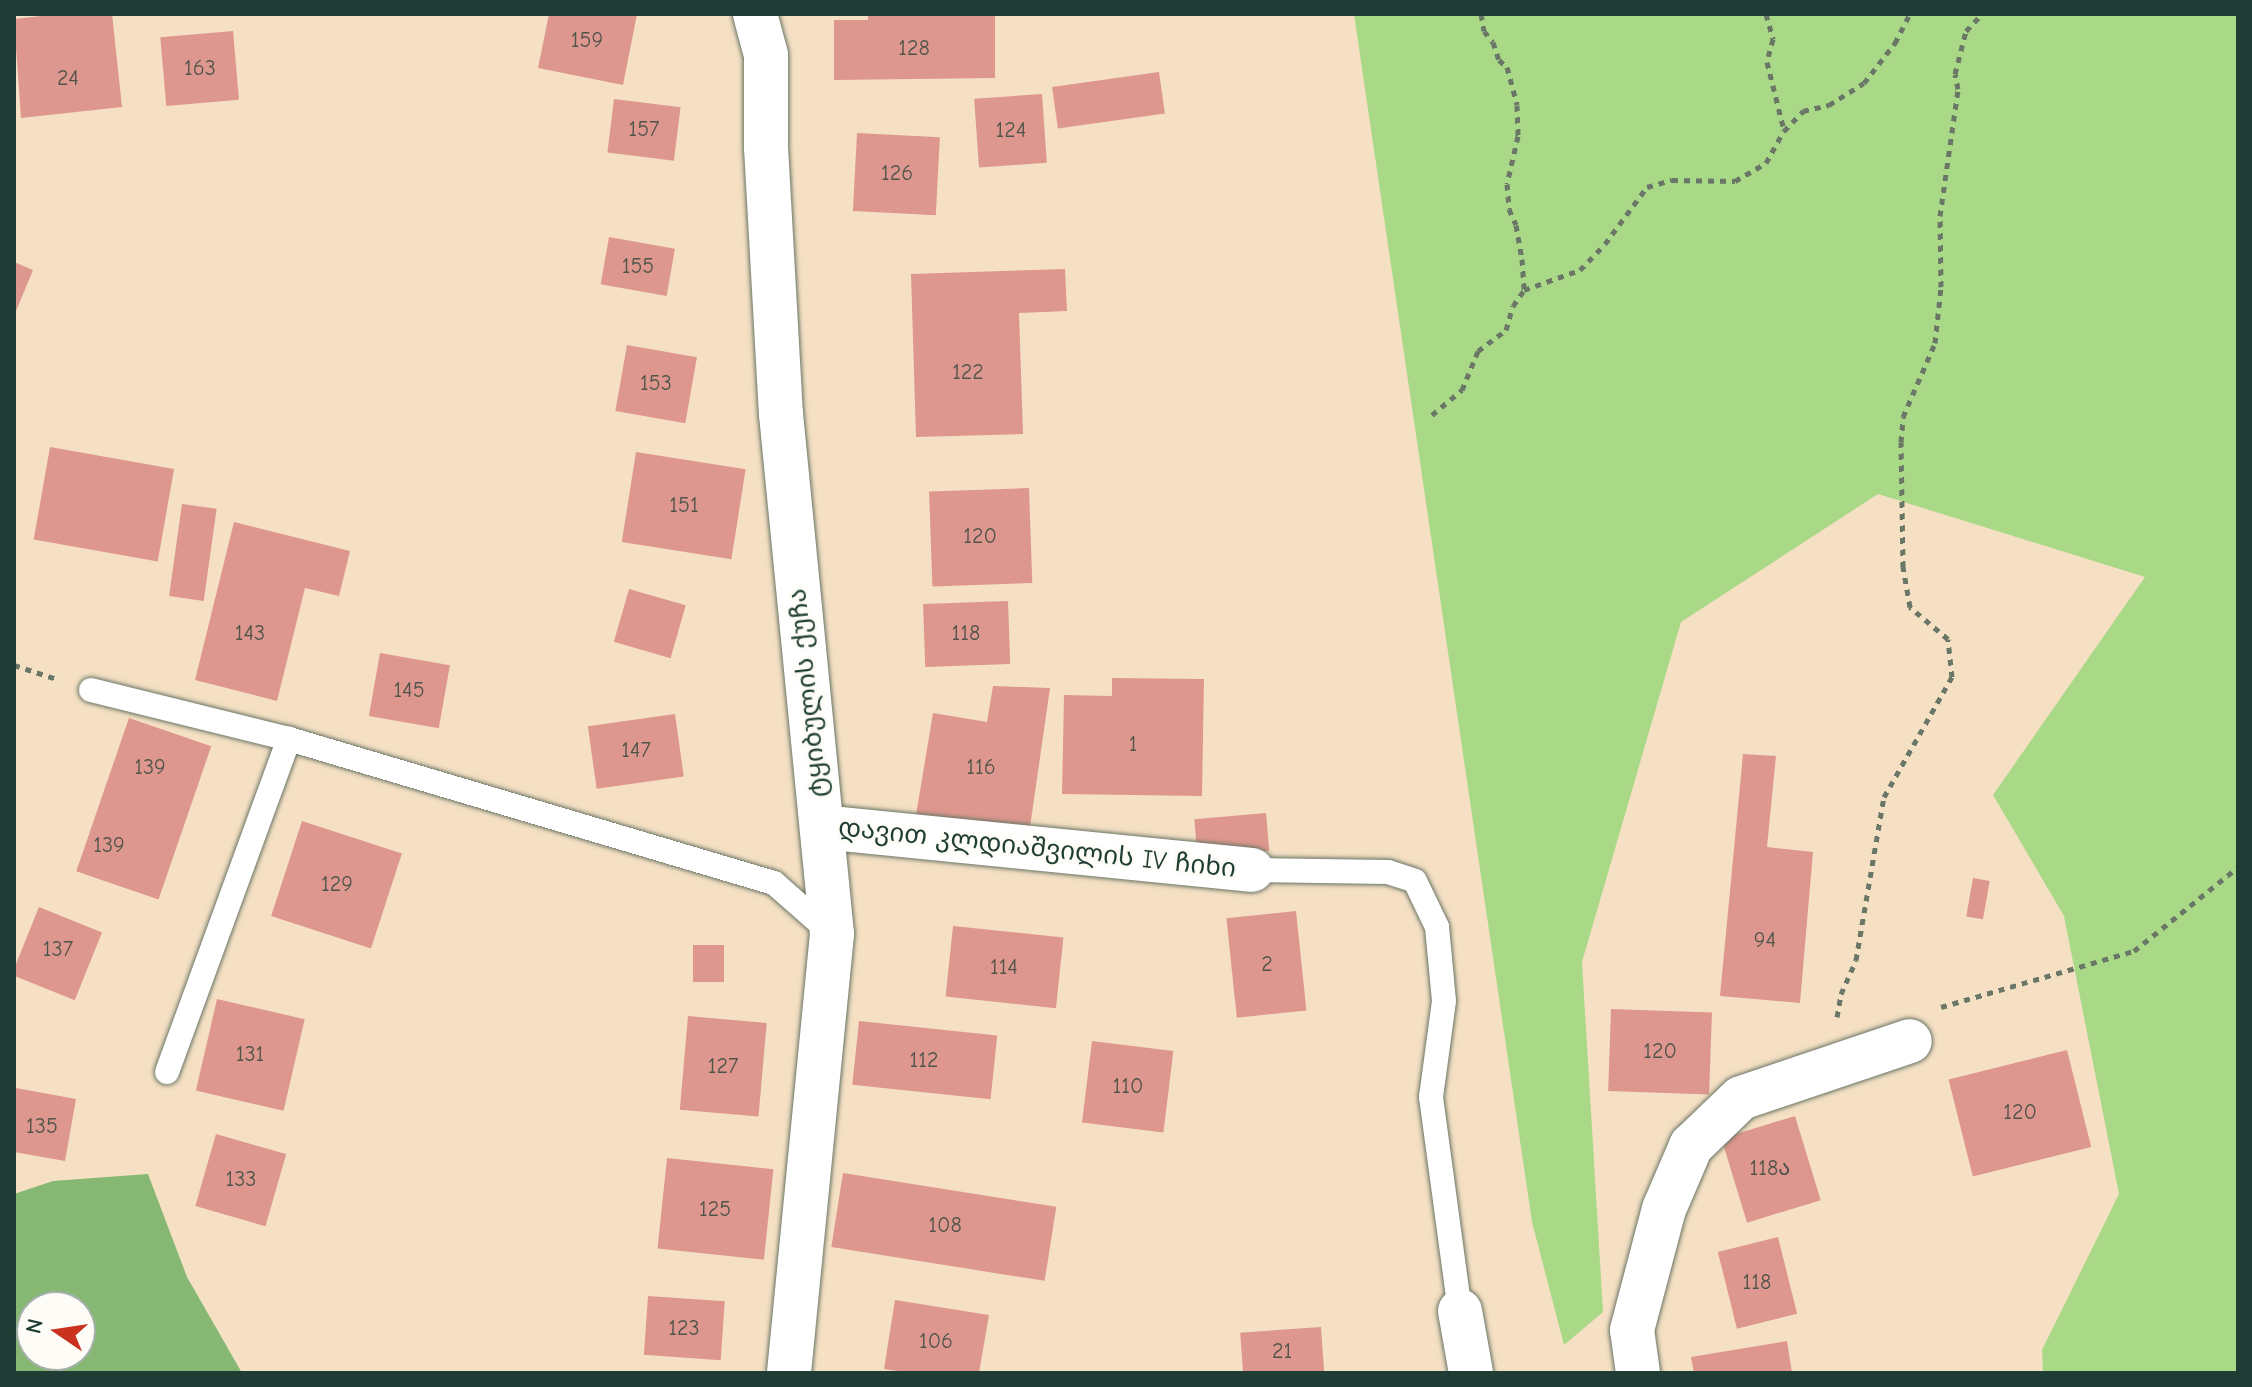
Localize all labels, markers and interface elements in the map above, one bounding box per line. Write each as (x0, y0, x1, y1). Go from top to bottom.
house number: 159 (571, 28, 603, 54)
house number: 128 (898, 36, 930, 62)
house number: 163 (184, 56, 216, 82)
house number: 24 (57, 66, 79, 92)
house number: 157 (628, 117, 660, 143)
house number: 124 (996, 118, 1026, 144)
house number: 126 (881, 161, 913, 187)
house number: 155 (622, 254, 654, 280)
house number: 122 (952, 360, 984, 386)
house number: 153 (640, 371, 672, 397)
house number: 151 (669, 493, 699, 519)
house number: 120 (963, 524, 997, 550)
street label: ტყიბულის ქუჩა (783, 587, 835, 799)
house number: 143 (235, 621, 265, 647)
house number: 118 (952, 621, 980, 647)
house number: 145 (393, 678, 425, 704)
house number: 1 (1129, 732, 1137, 758)
house number: 147 (621, 738, 651, 764)
house number: 139 (134, 755, 166, 781)
house number: 116 (966, 755, 996, 781)
street label: დავით კლდიაშვილის IV ჩიხი (837, 813, 1237, 885)
house number: 139 (93, 833, 125, 859)
house number: 129 (321, 872, 353, 898)
house number: 94 (1754, 928, 1776, 954)
house number: 137 (43, 937, 73, 963)
house number: 2 (1261, 952, 1273, 978)
house number: 114 (990, 955, 1018, 981)
house number: 120 (1643, 1039, 1677, 1065)
house number: 131 (236, 1042, 264, 1068)
house number: 112 (910, 1048, 938, 1074)
house number: 127 (708, 1054, 738, 1080)
house number: 110 (1113, 1074, 1143, 1100)
house number: 120 (2003, 1100, 2037, 1126)
house number: 135 (26, 1114, 58, 1140)
house number: 118ა (1750, 1156, 1790, 1182)
house number: 133 (226, 1167, 256, 1193)
house number: 125 (699, 1197, 731, 1223)
house number: 108 (928, 1213, 962, 1239)
house number: 118 (1743, 1270, 1771, 1296)
north arrow (16, 1291, 96, 1371)
text: N (20, 1316, 49, 1336)
house number: 123 (668, 1316, 700, 1342)
house number: 106 (919, 1329, 953, 1355)
house number: 21 (1272, 1339, 1292, 1365)

